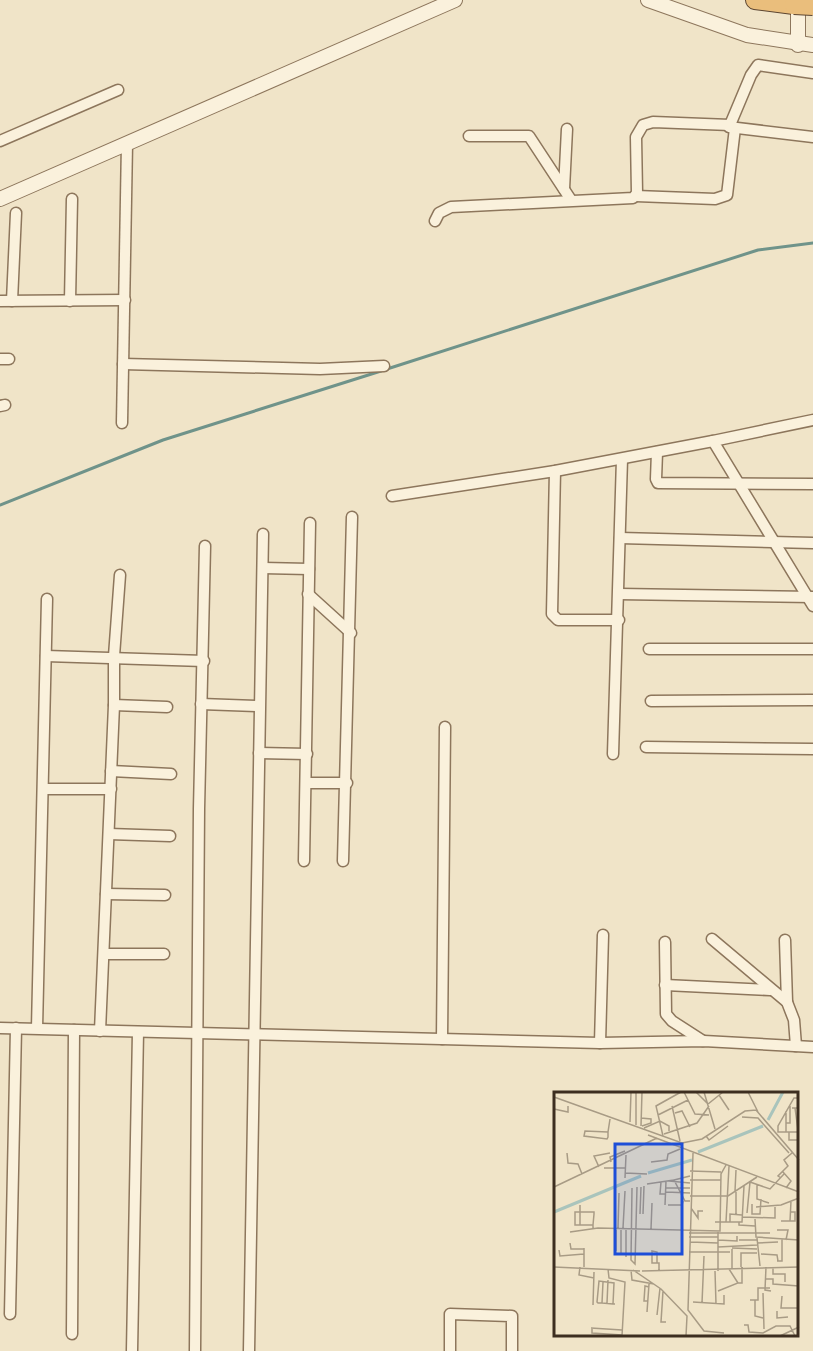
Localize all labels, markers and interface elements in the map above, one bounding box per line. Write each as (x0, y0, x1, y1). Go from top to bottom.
inset map (554, 1092, 798, 1336)

